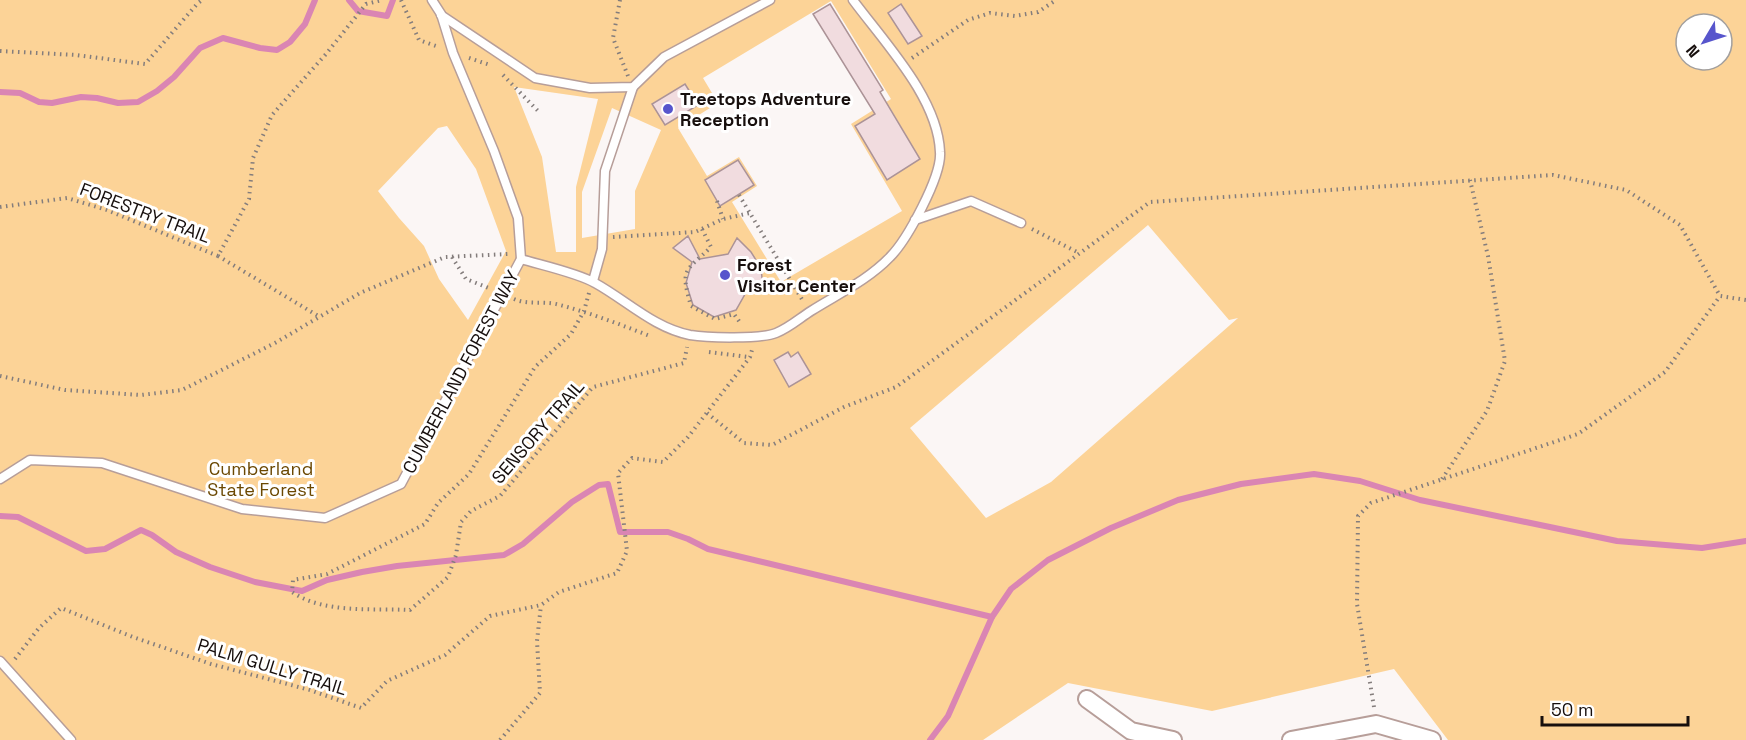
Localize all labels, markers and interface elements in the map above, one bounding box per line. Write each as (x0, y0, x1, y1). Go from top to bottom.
north arrow (1674, 12, 1734, 72)
text: N (1681, 40, 1704, 62)
place label: Treetops Adventure Reception (680, 87, 851, 131)
marker: Treetops Adventure Reception (661, 102, 675, 116)
street label: FORESTRY TRAIL (77, 177, 214, 248)
place label: Forest Visitor Center (737, 253, 856, 297)
street label: CUMBERLAND FOREST WAY (397, 266, 524, 477)
marker: Forest Visitor Center (718, 268, 732, 282)
street label: SENSORY TRAIL (486, 375, 589, 488)
park label: Cumberland State Forest (207, 457, 315, 501)
street label: PALM GULLY TRAIL (195, 633, 350, 700)
scale bar (1542, 689, 1688, 727)
text: 50 m (1551, 698, 1593, 721)

